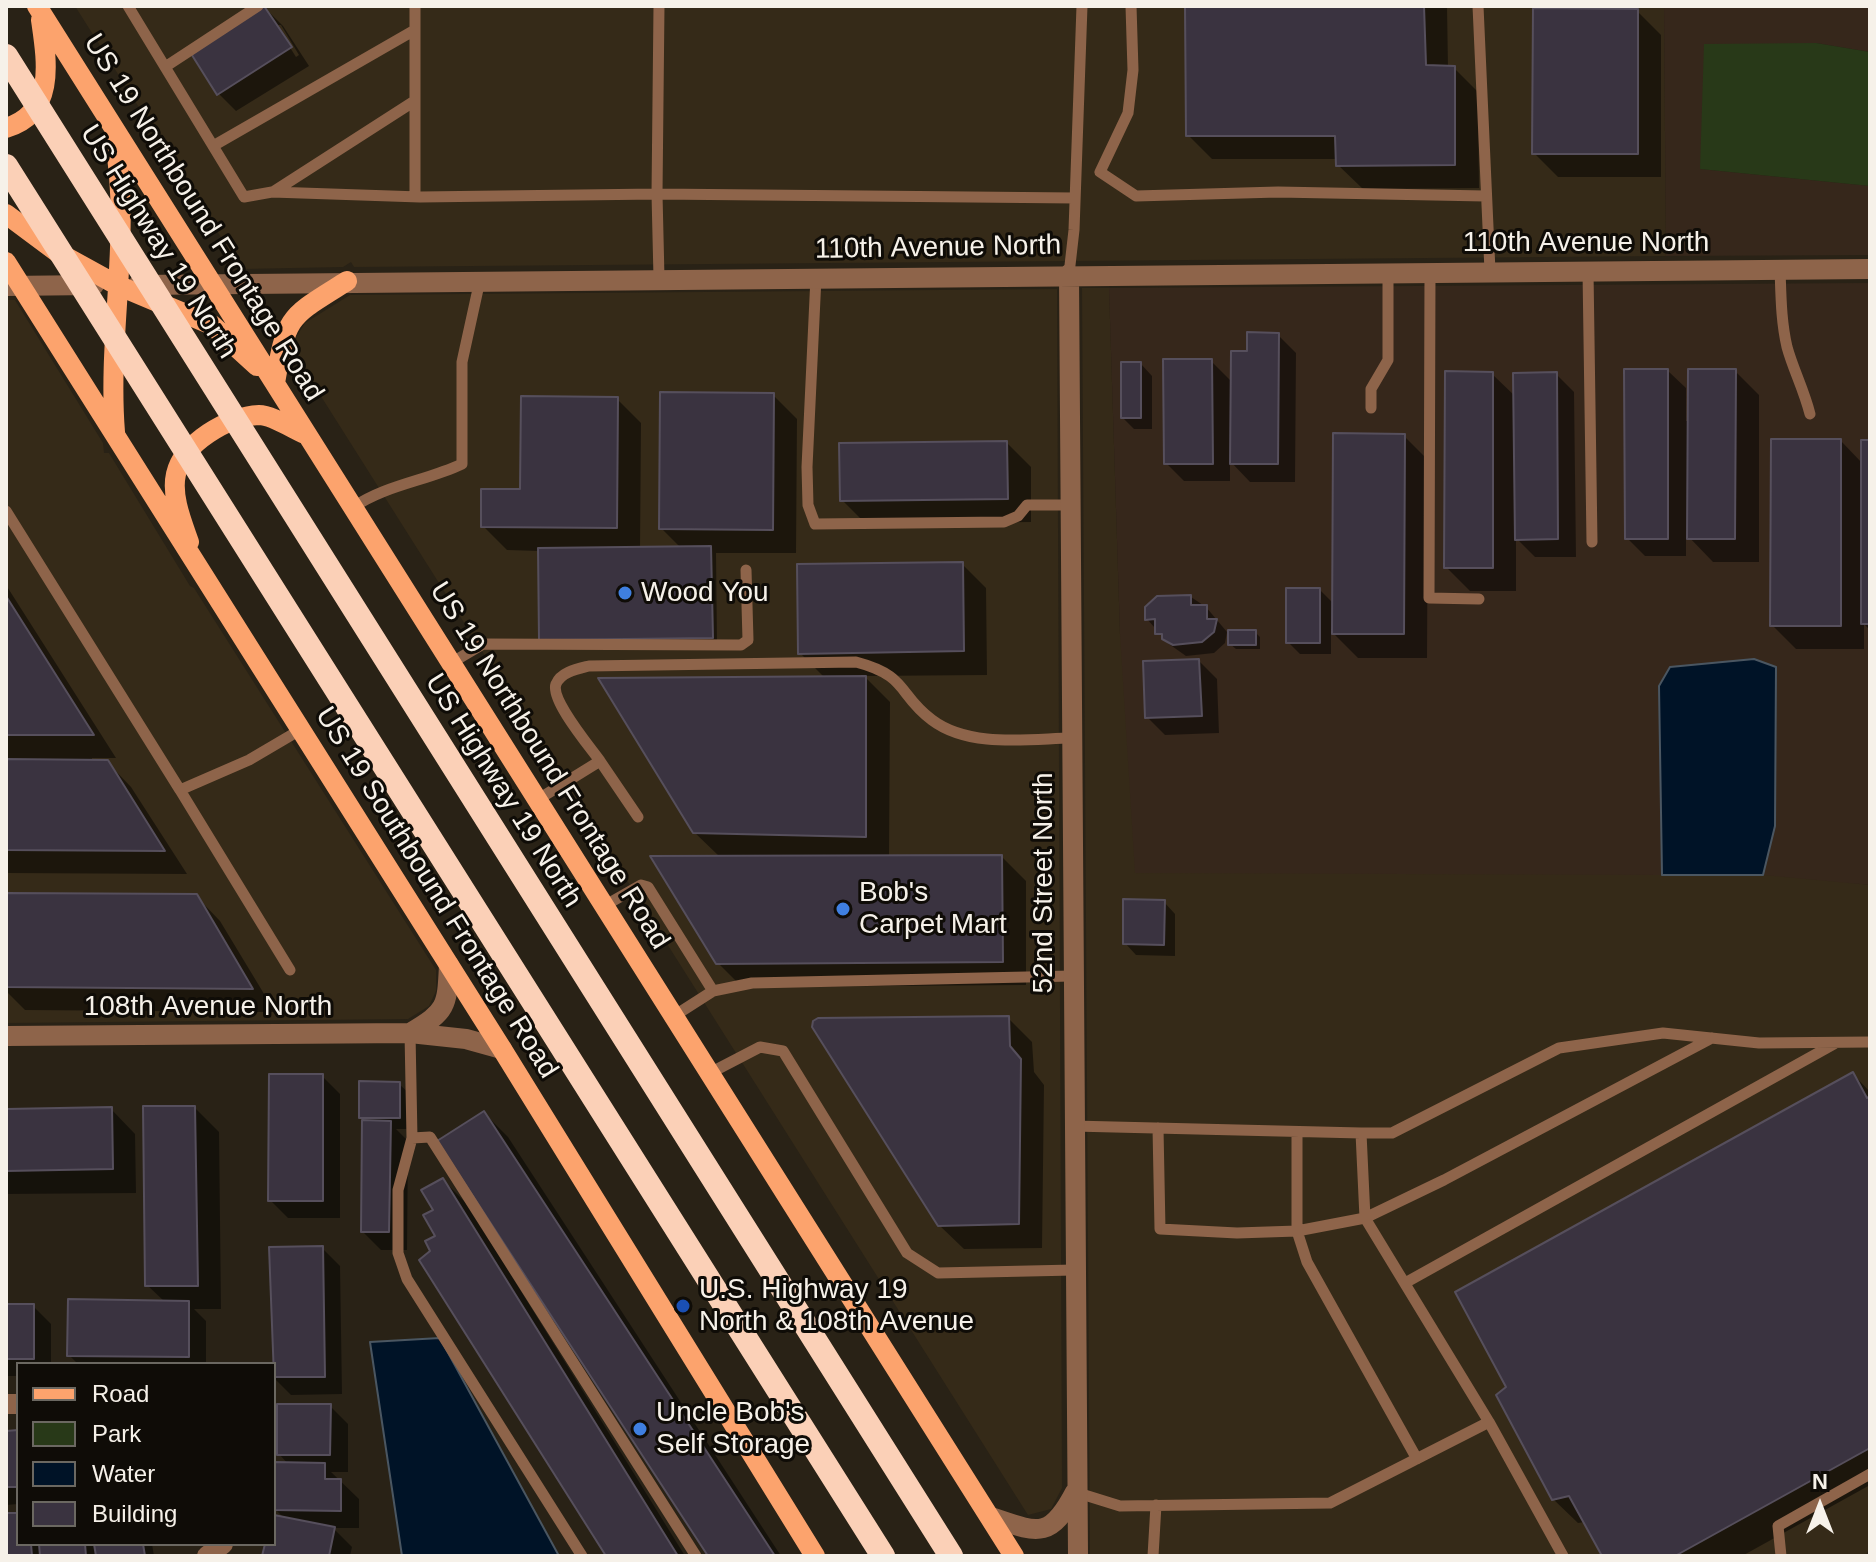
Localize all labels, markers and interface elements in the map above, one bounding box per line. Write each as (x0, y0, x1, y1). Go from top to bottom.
street label: US 19 Northbound Frontage Road (76, 28, 330, 408)
street label: US Highway 19 North (72, 119, 244, 365)
street label: 110th Avenue North (1463, 226, 1709, 260)
street label: 110th Avenue North (814, 229, 1062, 267)
street label: US 19 Northbound Frontage Road (422, 576, 676, 956)
place label: Wood You (641, 576, 769, 610)
marker: Wood You (616, 584, 634, 602)
street label: US Highway 19 North (417, 668, 589, 914)
street label: US 19 Southbound Frontage Road (308, 701, 564, 1085)
street label: 52nd Street North (1027, 772, 1061, 994)
place label: Bob's Carpet Mart (859, 876, 1007, 942)
marker: Bob's Carpet Mart (834, 900, 852, 918)
street label: 108th Avenue North (84, 990, 332, 1024)
place label: U.S. Highway 19 North & 108th Avenue (699, 1273, 974, 1339)
marker: U.S. Highway 19 North & 108th Avenue (674, 1297, 692, 1315)
legend (16, 1362, 276, 1546)
text: Road (92, 1380, 149, 1407)
place label: Uncle Bob's Self Storage (656, 1396, 810, 1462)
text: Park (92, 1420, 141, 1447)
marker: Uncle Bob's Self Storage (631, 1420, 649, 1438)
text: Water (92, 1460, 155, 1487)
north arrow (1780, 1466, 1860, 1546)
text: N (1812, 1469, 1828, 1494)
text: Building (92, 1500, 177, 1527)

